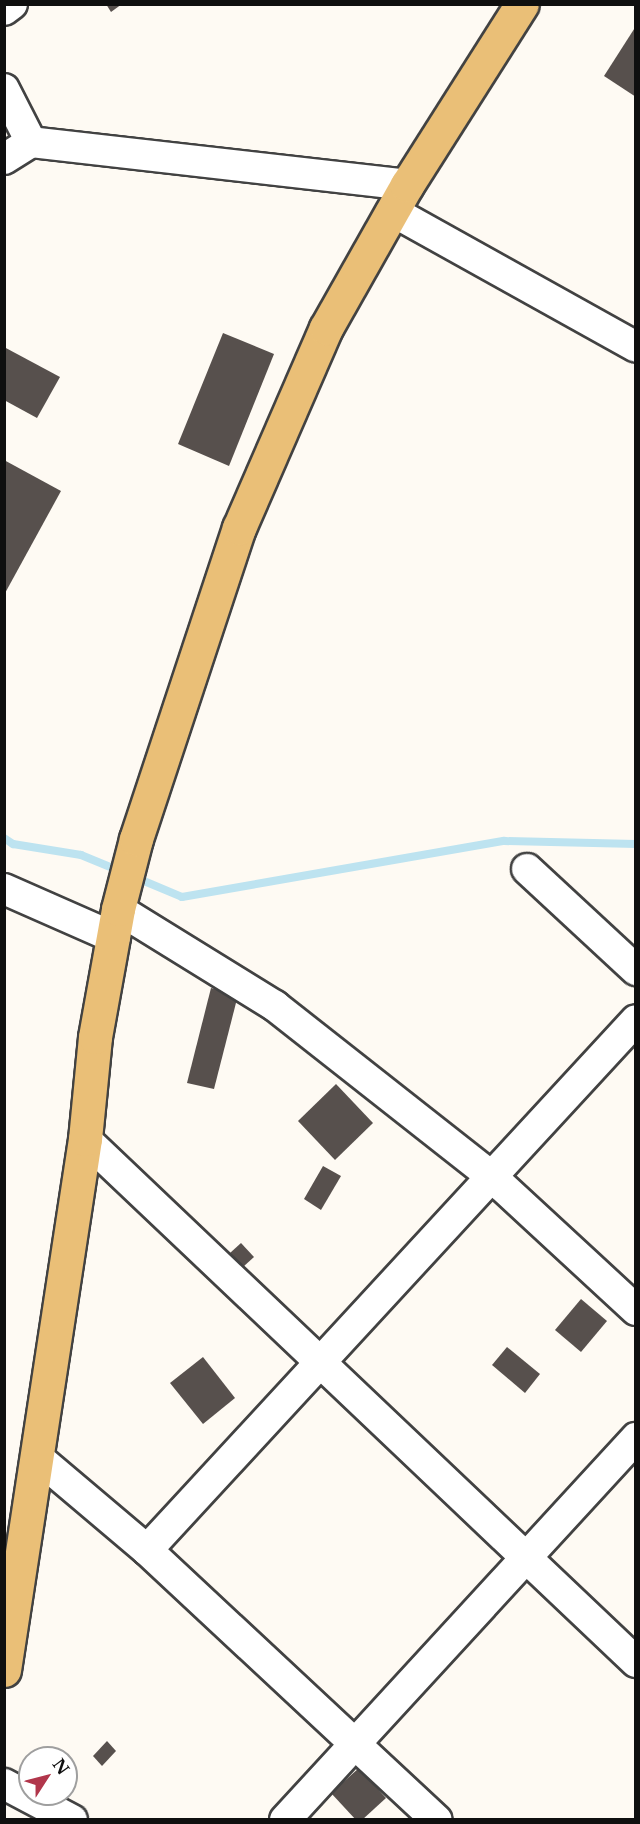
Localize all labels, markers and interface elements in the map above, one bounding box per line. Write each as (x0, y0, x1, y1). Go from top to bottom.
north arrow (18, 1746, 78, 1806)
text: N (48, 1755, 73, 1779)

